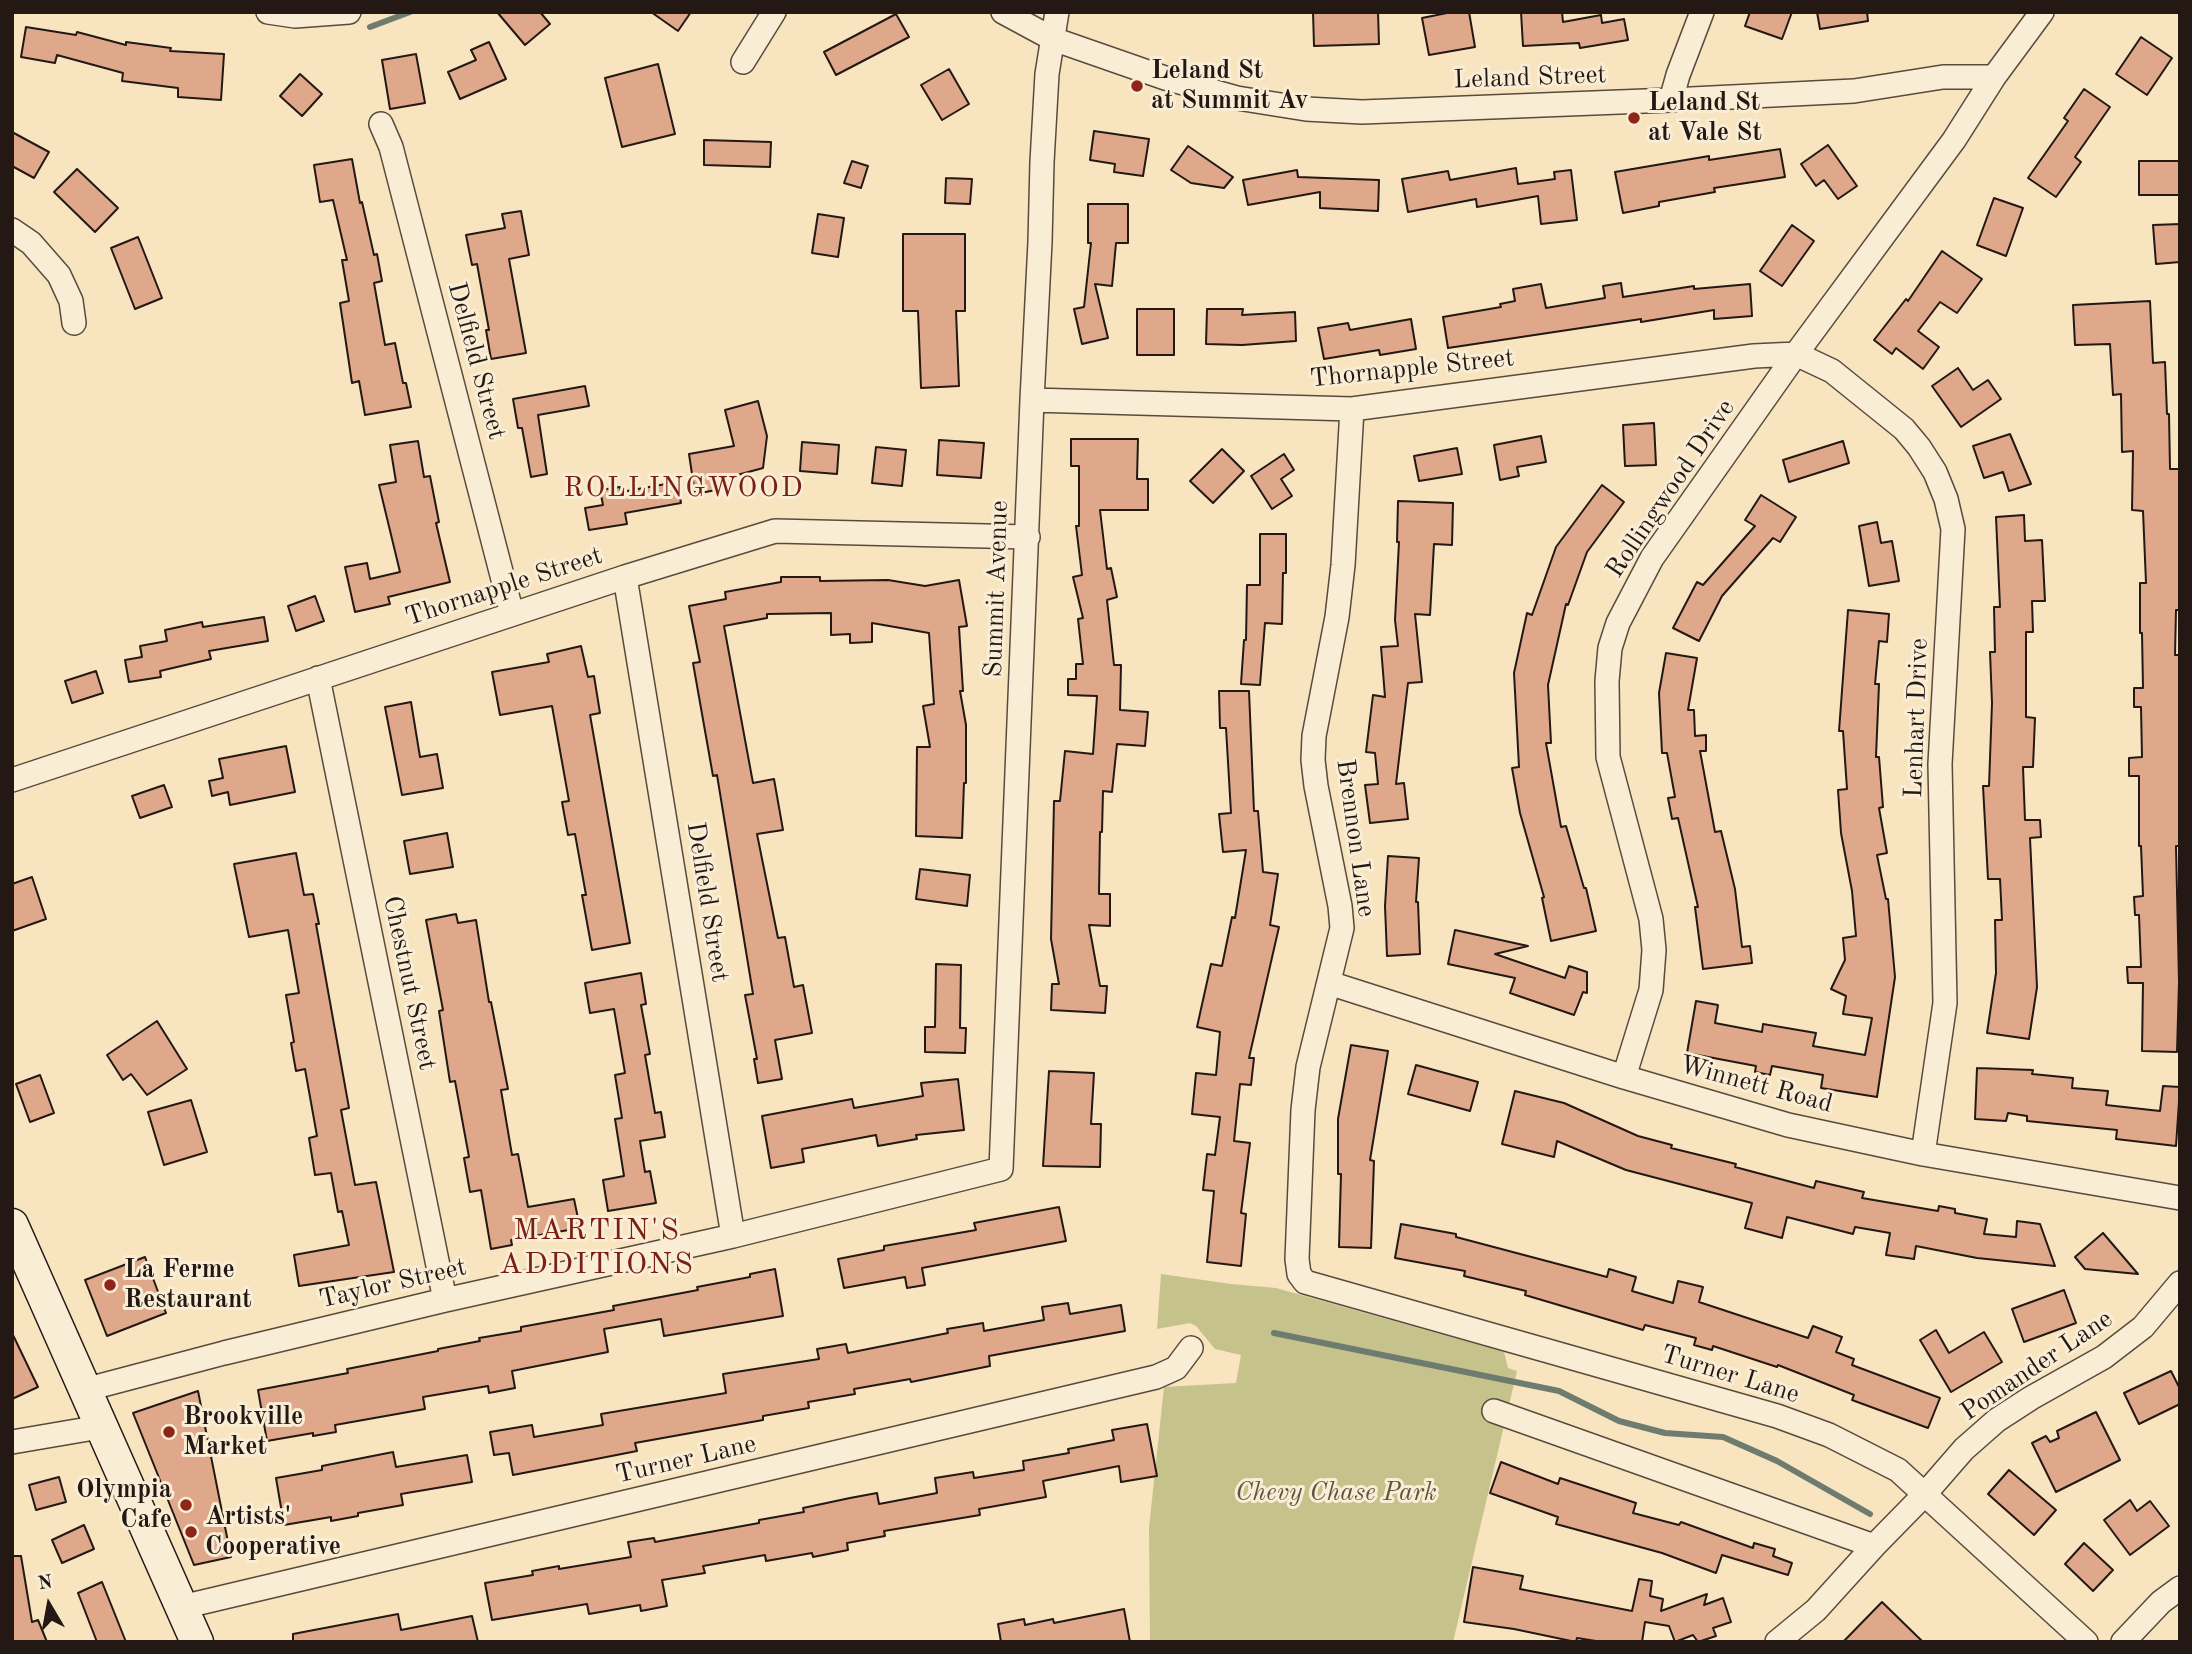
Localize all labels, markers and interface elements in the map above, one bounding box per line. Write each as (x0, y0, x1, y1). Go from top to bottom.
place label: Leland St at Summit Av (1151, 55, 1309, 116)
street label: Leland Street (1453, 60, 1607, 96)
marker: Leland St at Summit Av (1129, 78, 1145, 94)
place label: Leland St at Vale St (1648, 87, 1762, 148)
marker: Leland St at Vale St (1626, 110, 1642, 126)
street label: Delfield Street (440, 279, 512, 443)
street label: Thornapple Street (1308, 343, 1516, 395)
street label: Rollingwood Drive (1600, 394, 1742, 584)
district label: ROLLINGWOOD (565, 472, 803, 506)
street label: Summit Avenue (978, 500, 1016, 678)
street label: Thornapple Street (402, 540, 606, 634)
street label: Lenhart Drive (1899, 638, 1935, 798)
street label: Brennon Lane (1328, 757, 1382, 919)
street label: Delfield Street (679, 820, 735, 984)
street label: Chestnut Street (375, 893, 443, 1073)
street label: Winnett Road (1676, 1050, 1836, 1120)
district label: MARTIN'S ADDITIONS (500, 1213, 694, 1284)
street label: Taylor Street (316, 1252, 470, 1316)
place label: La Ferme Restaurant (124, 1254, 252, 1316)
marker: La Ferme Restaurant (102, 1277, 118, 1293)
street label: Pomander Lane (1955, 1304, 2119, 1428)
street label: Turner Lane (1657, 1339, 1803, 1411)
place label: Brookville Market (183, 1401, 303, 1462)
marker: Brookville Market (161, 1424, 177, 1440)
street label: Turner Lane (613, 1429, 759, 1491)
place label: Olympia Cafe (76, 1474, 172, 1536)
park label: Chevy Chase Park (1235, 1477, 1437, 1509)
marker: Olympia Cafe (178, 1497, 194, 1513)
place label: Artists' Cooperative (205, 1501, 341, 1562)
marker: Artists' Cooperative (183, 1524, 199, 1540)
north arrow (14, 1570, 84, 1640)
text: N (36, 1573, 54, 1594)

